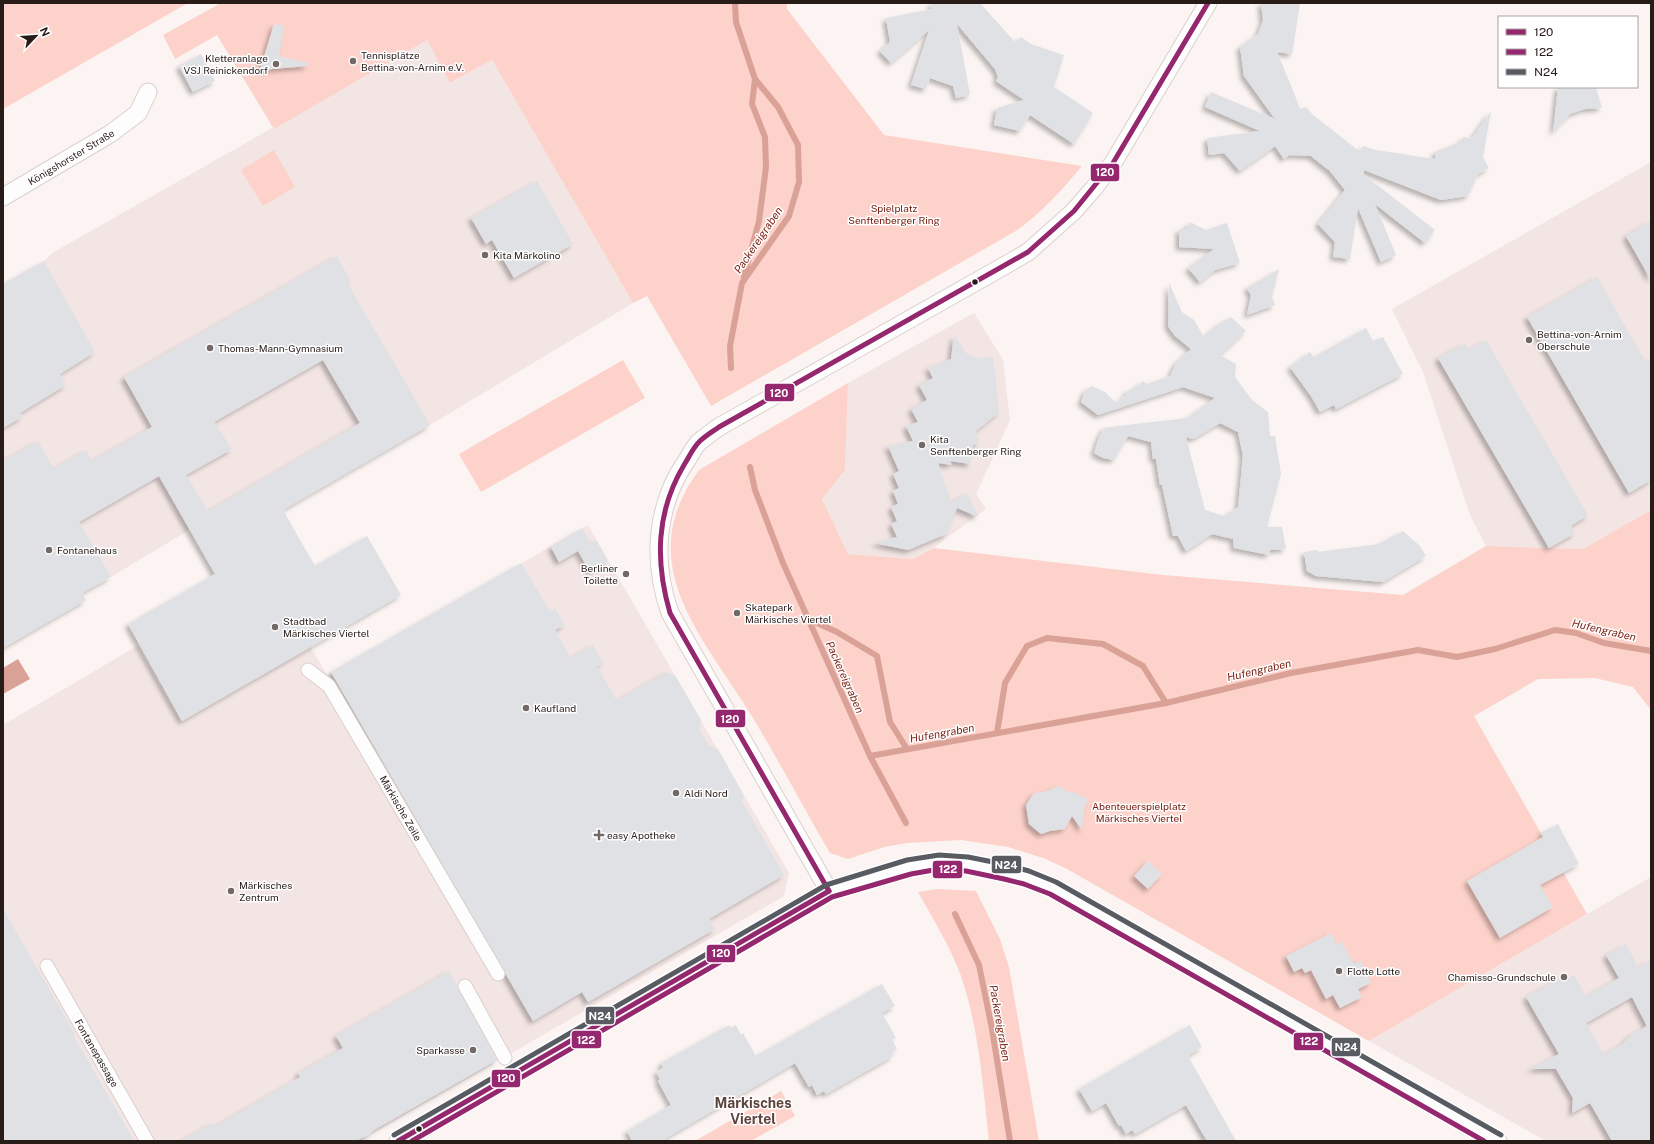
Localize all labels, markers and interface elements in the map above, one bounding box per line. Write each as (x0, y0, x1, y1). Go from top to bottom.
north arrow (16, 16, 56, 56)
legend (1498, 16, 1638, 88)
text: N (38, 25, 52, 38)
text: 120 (1534, 25, 1553, 39)
text: 122 (1534, 45, 1553, 59)
place label: Tennisplätze Bettina-von-Arnim e.V. (361, 49, 464, 73)
place label: Kletteranlage VSJ Reinickendorf (184, 52, 268, 76)
marker: Tennisplätze Bettina-von-Arnim e.V. (348, 56, 358, 66)
marker: Kletteranlage VSJ Reinickendorf (271, 59, 281, 69)
text: N24 (1534, 65, 1558, 79)
street label: Königshorster Straße (26, 126, 117, 188)
line badge: 120 (1090, 163, 1120, 182)
text: 120 (1096, 166, 1114, 178)
park label: Spielplatz Senftenberger Ring (848, 202, 940, 226)
water label: Packereigraben (731, 205, 785, 275)
place label: Kita Märkolino (493, 249, 561, 261)
marker: Kita Märkolino (480, 250, 490, 260)
unlabelled marker (970, 277, 980, 287)
place label: Bettina-von-Arnim Oberschule (1537, 328, 1622, 352)
marker: Bettina-von-Arnim Oberschule (1524, 335, 1534, 345)
place label: Thomas-Mann-Gymnasium (218, 342, 343, 354)
marker: Thomas-Mann-Gymnasium (205, 343, 215, 353)
line badge: 120 (764, 383, 795, 402)
text: 120 (770, 387, 788, 399)
place label: Kita Senftenberger Ring (930, 433, 1022, 457)
marker: Kita Senftenberger Ring (917, 440, 927, 450)
place label: Fontanehaus (57, 544, 117, 556)
marker: Fontanehaus (44, 545, 54, 555)
place label: Berliner Toilette (581, 562, 618, 586)
marker: Berliner Toilette (621, 569, 631, 579)
place label: Skatepark Märkisches Viertel (745, 601, 831, 625)
marker: Skatepark Märkisches Viertel (732, 608, 742, 618)
place label: Stadtbad Märkisches Viertel (283, 615, 369, 639)
water label: Hufengraben (1571, 617, 1637, 643)
marker: Stadtbad Märkisches Viertel (270, 622, 280, 632)
water label: Packereigraben (824, 639, 866, 715)
water label: Hufengraben (1226, 657, 1292, 683)
place label: Kaufland (534, 702, 576, 714)
marker: Kaufland (521, 703, 531, 713)
line badge: 120 (715, 709, 746, 728)
text: 120 (721, 713, 739, 725)
water label: Hufengraben (909, 721, 975, 745)
street label: Märkische Zeile (377, 773, 425, 843)
place label: Aldi Nord (684, 787, 728, 799)
marker: Aldi Nord (671, 788, 681, 798)
park label: Abenteuerspielplatz Märkisches Viertel (1092, 800, 1186, 824)
place label: easy Apotheke (607, 829, 676, 841)
marker: easy Apotheke (594, 830, 604, 840)
line badge: N24 (991, 855, 1022, 874)
text: N24 (995, 859, 1017, 871)
line badge: 122 (932, 860, 963, 879)
text: 122 (939, 863, 957, 875)
place label: Märkisches Zentrum (239, 879, 292, 903)
marker: Märkisches Zentrum (226, 886, 236, 896)
line badge: 120 (706, 944, 736, 963)
text: 120 (712, 947, 730, 959)
place label: Flotte Lotte (1347, 965, 1400, 977)
marker: Flotte Lotte (1334, 966, 1344, 976)
place label: Chamisso-Grundschule (1448, 971, 1556, 983)
marker: Chamisso-Grundschule (1559, 972, 1569, 982)
water label: Packereigraben (987, 984, 1013, 1062)
line badge: N24 (585, 1006, 615, 1025)
text: N24 (589, 1010, 611, 1022)
street label: Fontanepassage (73, 1017, 122, 1089)
line badge: 122 (571, 1030, 602, 1049)
line badge: 122 (1293, 1032, 1324, 1051)
text: 122 (577, 1034, 595, 1046)
text: 122 (1300, 1035, 1318, 1047)
line badge: N24 (1331, 1037, 1361, 1057)
text: N24 (1335, 1041, 1357, 1053)
place label: Sparkasse (416, 1044, 465, 1056)
marker: Sparkasse (468, 1045, 478, 1055)
line badge: 120 (491, 1069, 521, 1088)
text: 120 (497, 1072, 515, 1084)
district label: Märkisches Viertel (714, 1095, 792, 1127)
unlabelled marker (414, 1124, 424, 1134)

